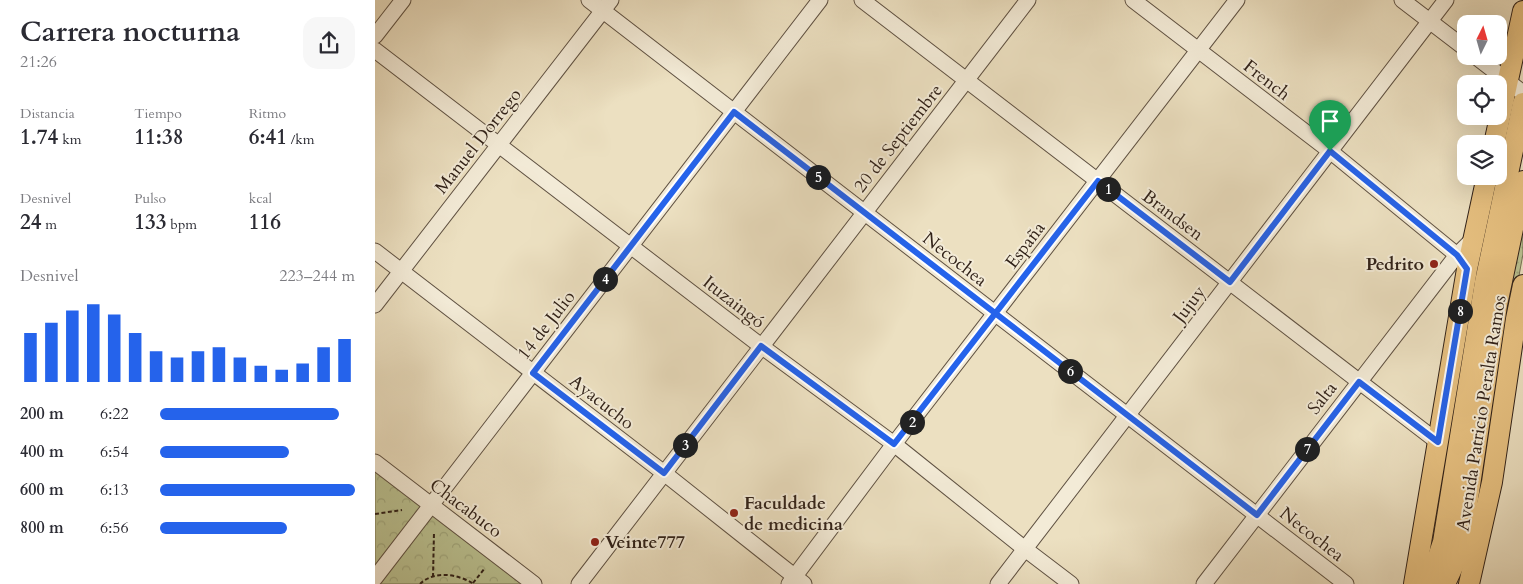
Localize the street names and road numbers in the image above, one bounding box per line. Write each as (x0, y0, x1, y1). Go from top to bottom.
street label: French (1238, 54, 1295, 107)
street label: 20 de Septiembre (848, 79, 949, 198)
street label: Manuel Dorrego (429, 83, 528, 199)
street label: Brandsen (1137, 184, 1209, 247)
street label: España (1000, 217, 1051, 274)
street label: Necochea (917, 226, 992, 293)
street label: Ituzaingó (697, 270, 770, 335)
street label: Jujuy (1165, 280, 1212, 330)
street label: 14 de Julio (512, 285, 581, 365)
street label: Avenida Patricio Peralta Ramos (1451, 293, 1512, 533)
street label: Ayacucho (564, 369, 640, 436)
street label: Salta (1302, 377, 1343, 420)
street label: Chacabuco (424, 473, 507, 544)
street label: Necochea (1274, 501, 1349, 568)

